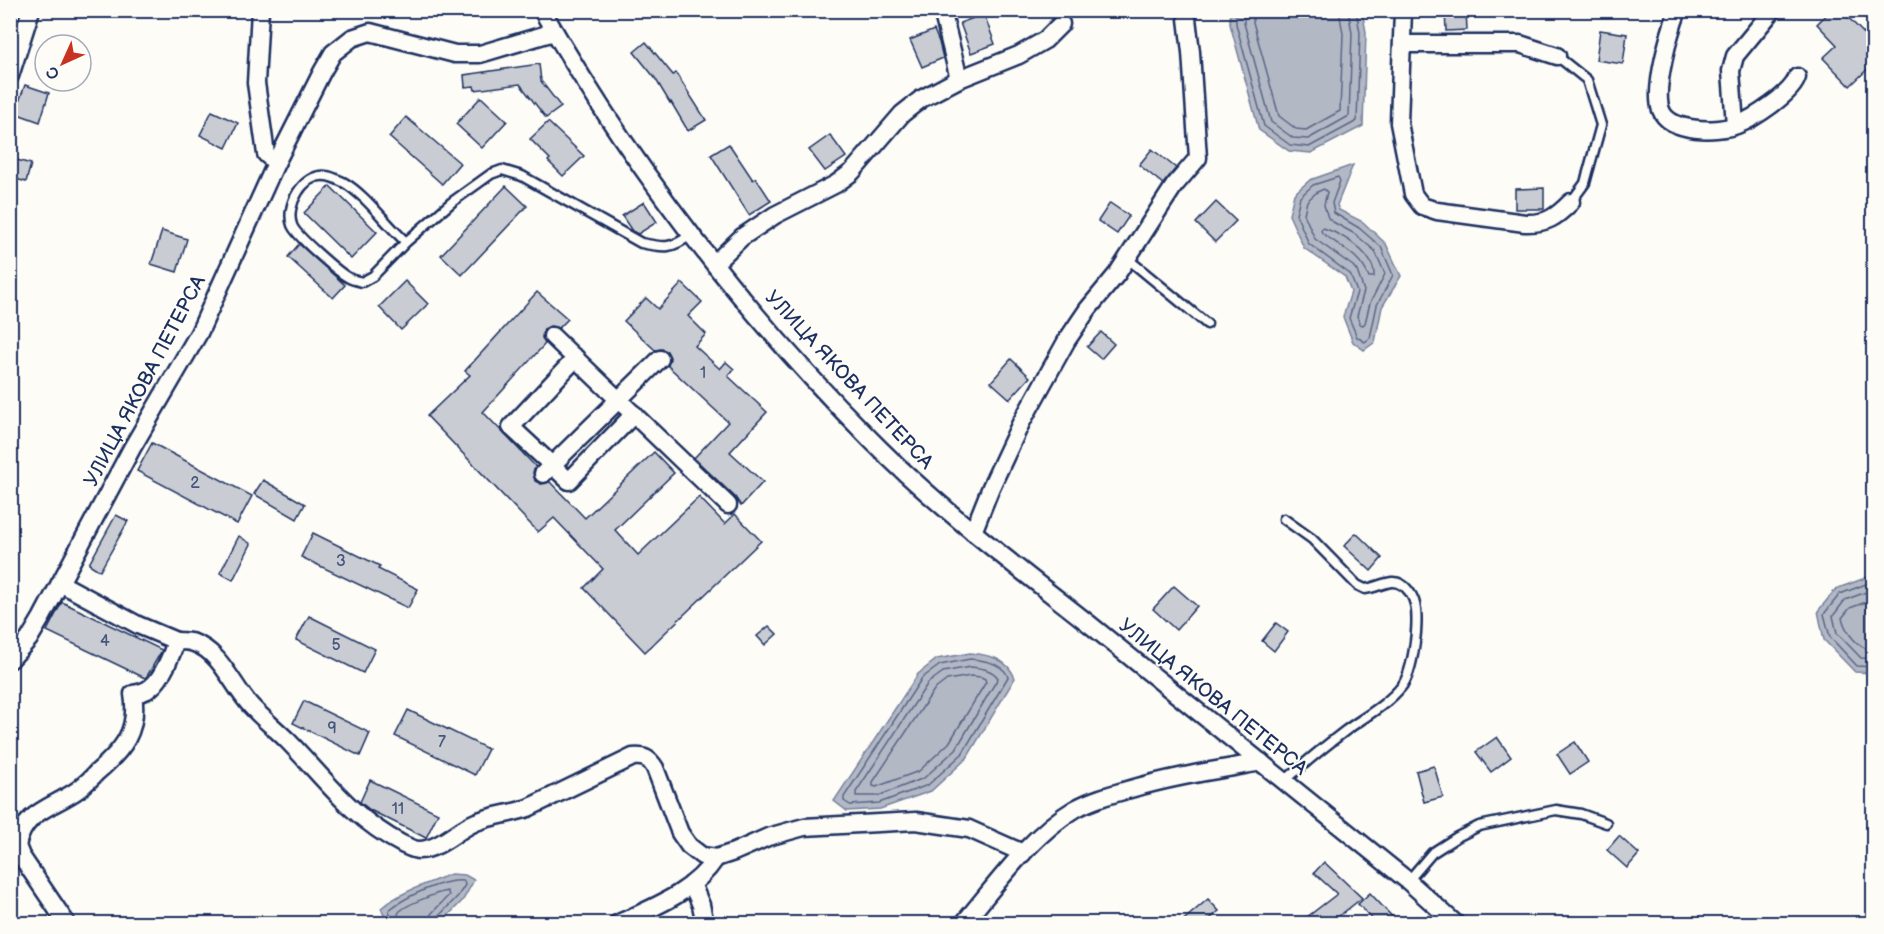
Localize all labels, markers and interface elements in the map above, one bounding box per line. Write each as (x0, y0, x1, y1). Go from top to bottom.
north arrow (33, 33, 93, 93)
text: С (43, 62, 64, 83)
street label: УЛИЦА ЯКОВА ПЕТЕРСА (79, 271, 211, 491)
street label: УЛИЦА ЯКОВА ПЕТЕРСА (760, 286, 939, 475)
house number: 1 (700, 364, 706, 383)
house number: 2 (190, 474, 200, 493)
house number: 3 (336, 552, 346, 571)
street label: УЛИЦА ЯКОВА ПЕТЕРСА (1114, 614, 1313, 781)
house number: 4 (100, 632, 110, 651)
house number: 5 (331, 636, 341, 655)
house number: 9 (327, 719, 337, 738)
house number: 7 (438, 733, 446, 752)
house number: 11 (392, 800, 404, 819)

